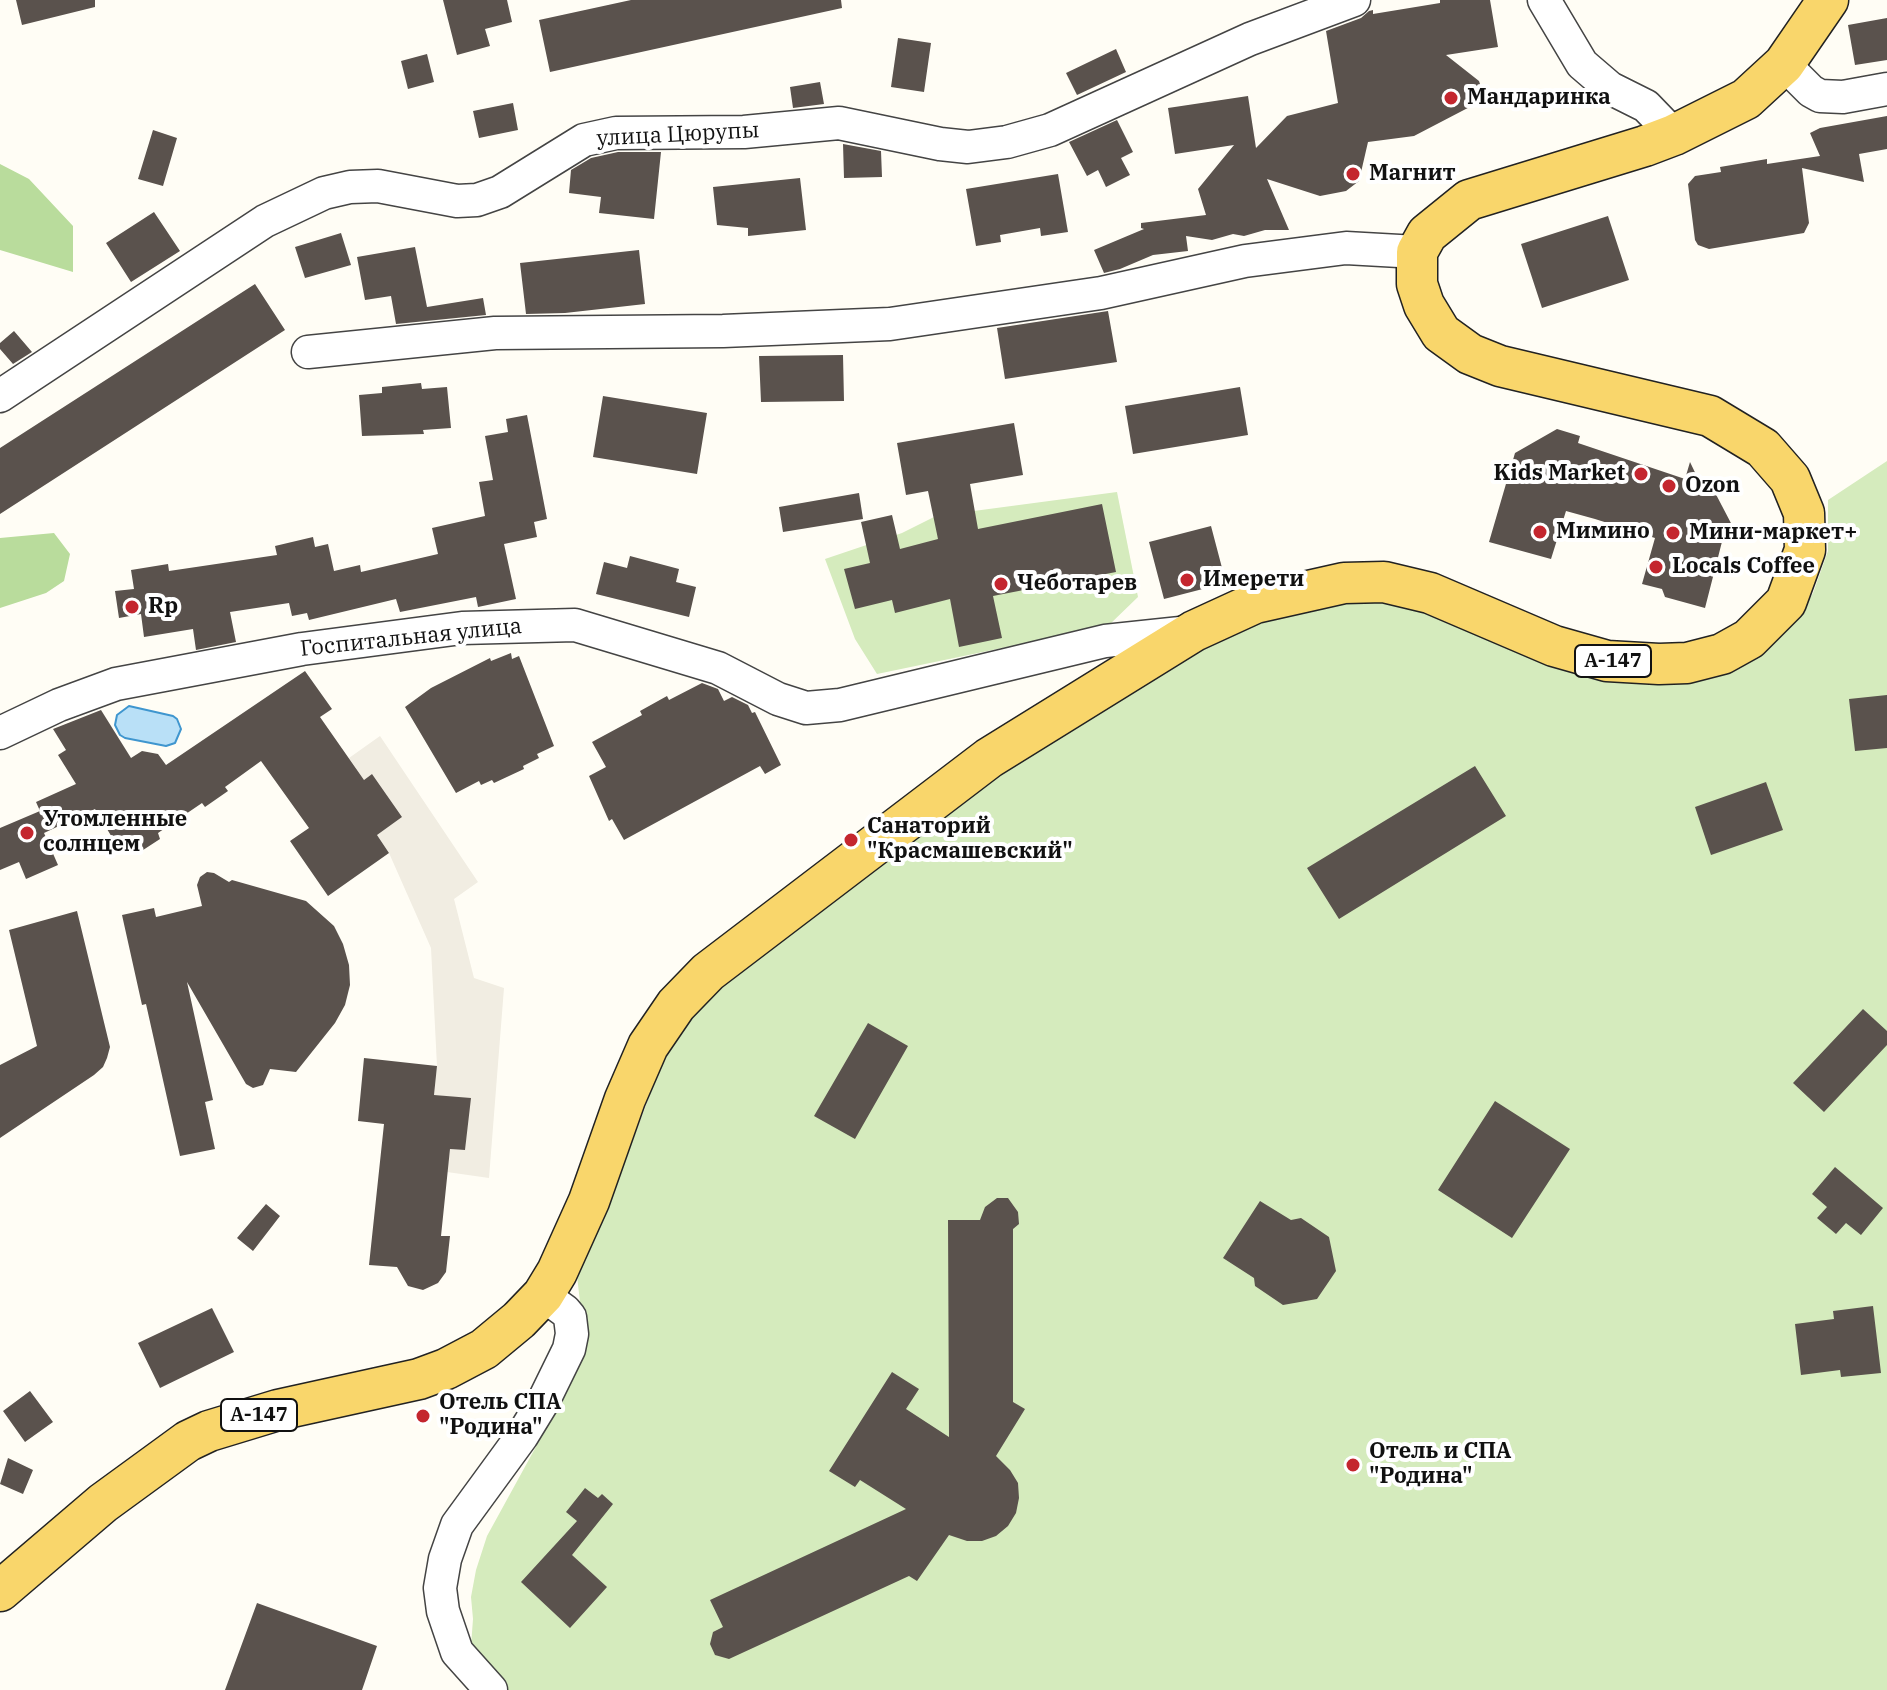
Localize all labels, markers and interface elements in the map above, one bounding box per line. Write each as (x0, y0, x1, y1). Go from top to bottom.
place label: Мандаринка (1467, 85, 1611, 111)
marker: Мандаринка (1442, 89, 1460, 107)
street label: улица Цюрупы (596, 118, 760, 152)
place label: Магнит (1369, 161, 1456, 187)
marker: Магнит (1344, 165, 1362, 183)
place label: Kids Market (1493, 461, 1625, 487)
marker: Kids Market (1632, 465, 1650, 483)
place label: Ozon (1685, 473, 1740, 499)
marker: Ozon (1660, 477, 1678, 495)
place label: Мимино (1556, 519, 1650, 545)
place label: Мини-маркет+ (1689, 520, 1857, 546)
marker: Мимино (1531, 523, 1549, 541)
marker: Мини-маркет+ (1664, 524, 1682, 542)
place label: Locals Coffee (1672, 554, 1815, 580)
marker: Locals Coffee (1647, 558, 1665, 576)
place label: Имерети (1203, 567, 1304, 593)
place label: Чеботарев (1017, 571, 1137, 597)
marker: Имерети (1178, 571, 1196, 589)
marker: Чеботарев (992, 575, 1010, 593)
place label: Rp (148, 594, 178, 620)
marker: Rp (123, 598, 141, 616)
street label: Госпитальная улица (299, 613, 523, 663)
road number: А-147 (1575, 645, 1651, 677)
place label: Утомленные солнцем (43, 807, 187, 858)
place label: Санаторий "Красмашевский" (867, 814, 1073, 866)
marker: Утомленные солнцем (18, 824, 36, 842)
marker: Санаторий "Красмашевский" (842, 831, 860, 849)
place label: Отель СПА "Родина" (439, 1390, 561, 1442)
road number: А-147 (221, 1399, 297, 1431)
marker: Отель СПА "Родина" (414, 1407, 432, 1425)
place label: Отель и СПА "Родина" (1369, 1439, 1511, 1490)
marker: Отель и СПА "Родина" (1344, 1456, 1362, 1474)

